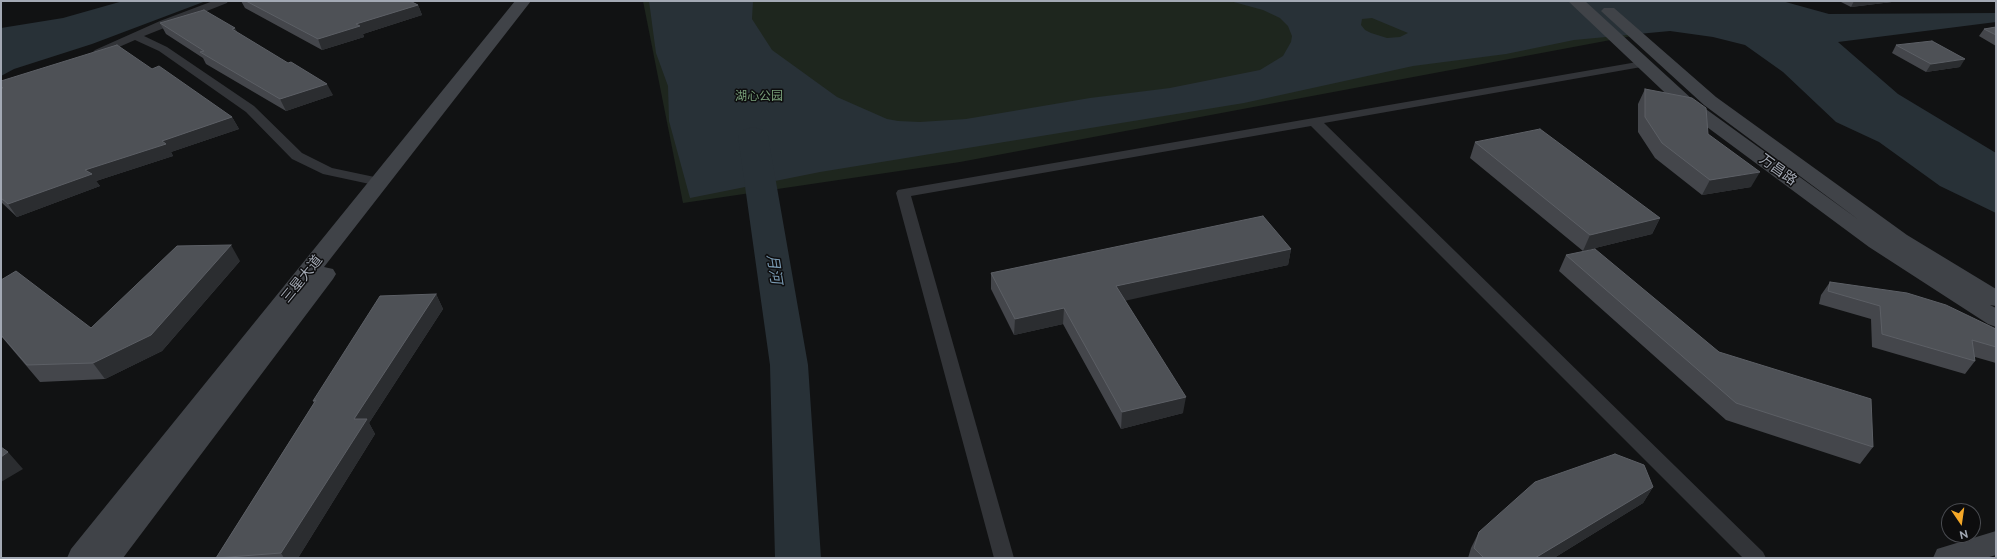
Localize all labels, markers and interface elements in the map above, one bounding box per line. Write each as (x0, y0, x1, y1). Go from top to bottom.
park label: 湖心公园 (735, 89, 783, 103)
street label: 万昌路 (1756, 151, 1800, 189)
street label: 三星大道 (278, 252, 326, 306)
water label: 月河 (763, 253, 785, 285)
north arrow (1941, 503, 1981, 543)
text: N (1958, 527, 1969, 541)

